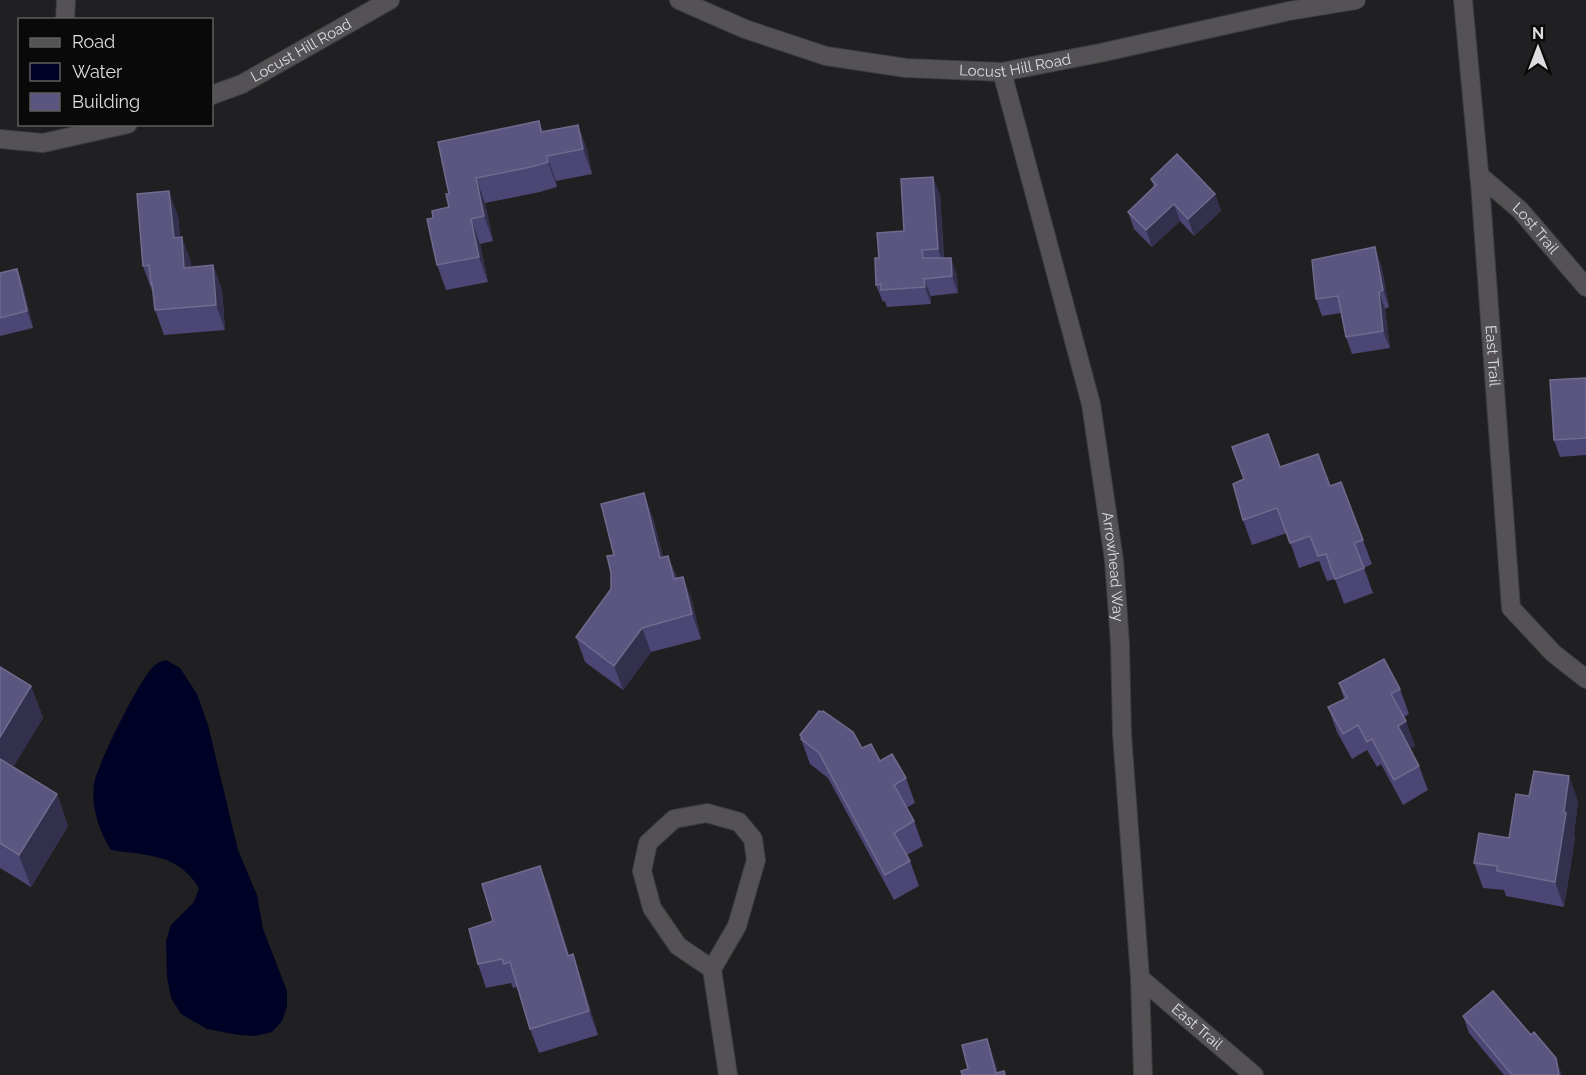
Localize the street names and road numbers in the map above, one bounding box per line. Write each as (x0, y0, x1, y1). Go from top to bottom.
street label: Locust Hill Road (248, 15, 355, 86)
street label: Locust Hill Road (959, 50, 1072, 81)
street label: Lost Trail (1509, 199, 1563, 258)
street label: East Trail (1481, 324, 1504, 388)
street label: Arrowhead Way (1098, 510, 1127, 622)
street label: East Trail (1168, 1000, 1227, 1054)

